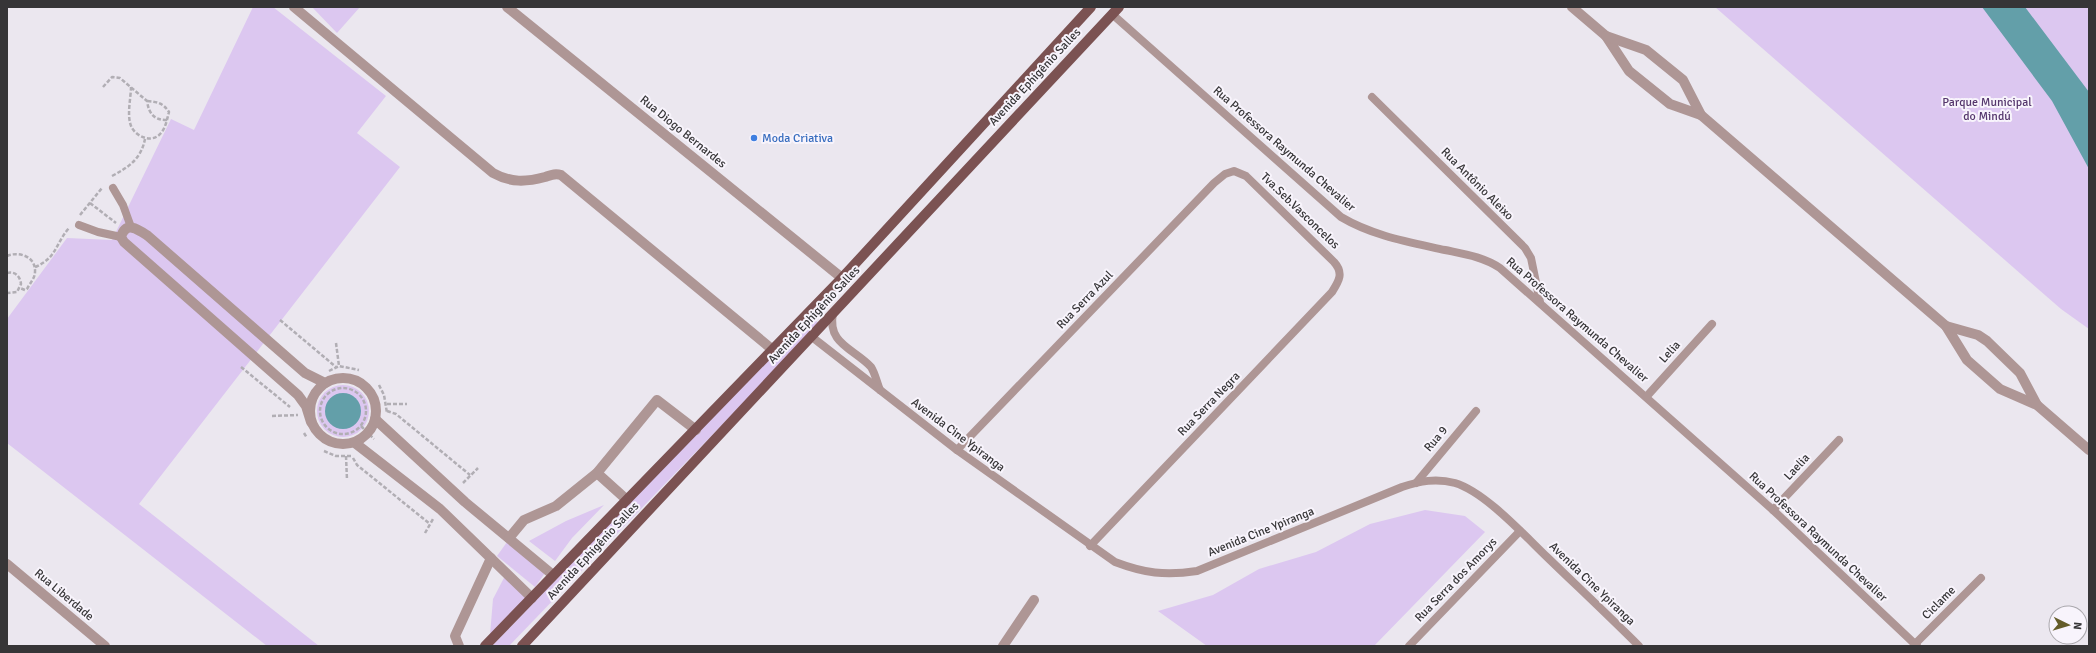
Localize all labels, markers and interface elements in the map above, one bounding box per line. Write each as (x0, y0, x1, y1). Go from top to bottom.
street label: Avenida Ephigênio Salles (986, 25, 1084, 129)
street label: Rua Professora Raymunda Chevalier (1210, 83, 1359, 215)
street label: Rua Diogo Bernardes (637, 93, 729, 171)
park label: Parque Municipal do Mindú (1942, 95, 2032, 124)
place label: Moda Criativa (762, 131, 833, 146)
marker: Moda Criativa (749, 133, 759, 143)
street label: Rua Antônio Aleixo (1438, 145, 1516, 223)
street label: Tva.Seb.Vasconcelos (1258, 170, 1342, 252)
street label: Rua Professora Raymunda Chevalier (1503, 254, 1652, 386)
street label: Avenida Ephigênio Salles (765, 263, 863, 367)
street label: Rua Serra Azul (1053, 267, 1117, 332)
street label: Lelia (1656, 338, 1684, 366)
street label: Rua Serra Negra (1175, 369, 1243, 439)
street label: Avenida Cine Ypiranga (908, 395, 1008, 475)
street label: Rua 9 (1421, 423, 1451, 455)
street label: Laelia (1781, 451, 1813, 483)
street label: Rua Professora Raymunda Chevalier (1746, 469, 1891, 606)
street label: Avenida Ephigênio Salles (544, 499, 642, 603)
street label: Avenida Cine Ypiranga (1206, 504, 1316, 560)
street label: Rua Serra dos Amorys (1412, 535, 1500, 625)
street label: Avenida Cine Ypiranga (1546, 539, 1638, 629)
street label: Rua Liberdade (31, 566, 97, 624)
street label: Ciclame (1919, 583, 1959, 623)
north arrow (2048, 605, 2088, 645)
text: N (2071, 621, 2084, 630)

